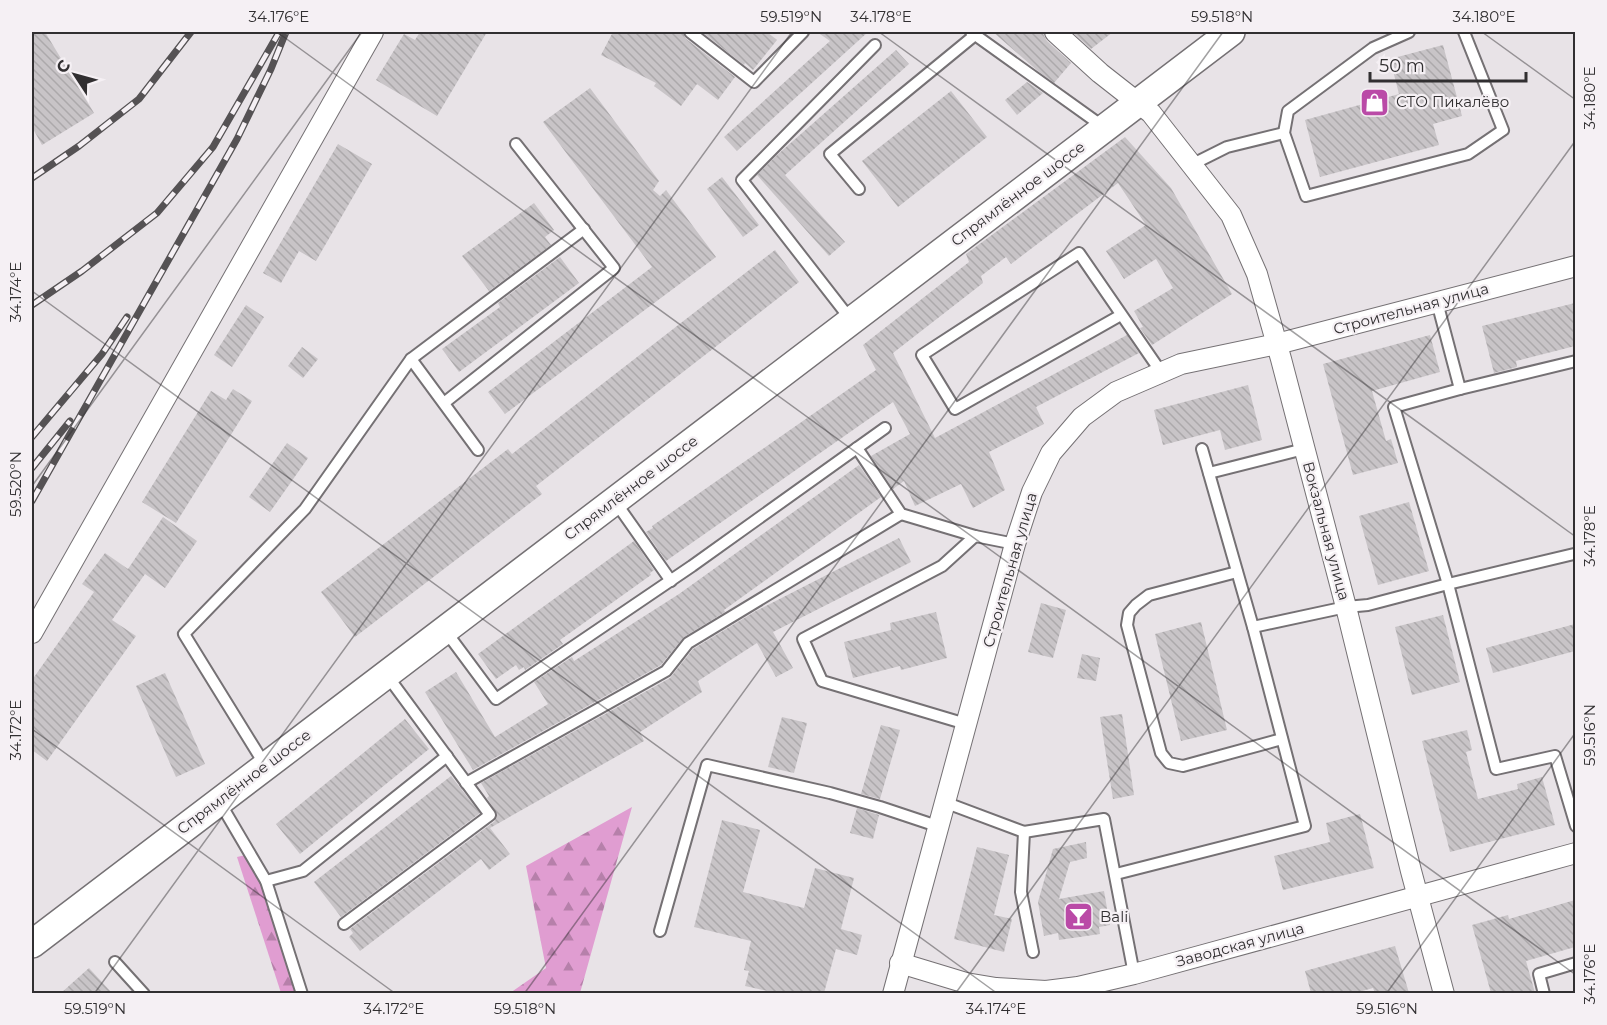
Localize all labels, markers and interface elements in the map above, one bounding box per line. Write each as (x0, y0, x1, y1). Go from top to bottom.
text: 34.176°E (249, 7, 309, 26)
text: 59.519°N (760, 7, 822, 26)
text: 34.178°E (850, 7, 912, 26)
text: 59.518°N (1191, 7, 1253, 26)
text: 34.180°E (1453, 7, 1515, 26)
north arrow (45, 45, 105, 105)
scale bar (1370, 45, 1526, 83)
text: 50 m (1379, 55, 1425, 77)
text: С (52, 56, 75, 77)
text: 34.180°E (1580, 67, 1599, 129)
shop icon: СТО Пикалёво (1359, 86, 1391, 118)
place label: СТО Пикалёво (1396, 92, 1509, 111)
street label: Спрямлённое шоссе (947, 137, 1088, 250)
text: 34.174°E (6, 262, 25, 322)
street label: Строительная улица (1331, 279, 1491, 338)
street label: Спрямлённое шоссе (560, 431, 701, 544)
text: 59.520°N (6, 451, 25, 517)
street label: Вокзальная улица (1299, 459, 1354, 602)
street label: Строительная улица (978, 490, 1041, 650)
text: 34.178°E (1580, 505, 1599, 567)
text: 34.172°E (6, 700, 25, 760)
text: 59.516°N (1580, 704, 1599, 766)
street label: Спрямлённое шоссе (173, 725, 314, 838)
bar icon: Bali (1063, 901, 1095, 933)
place label: Bali (1100, 907, 1128, 926)
street label: Заводская улица (1174, 918, 1306, 971)
text: 34.176°E (1580, 944, 1599, 1004)
text: 59.519°N (64, 999, 126, 1018)
text: 34.172°E (364, 999, 424, 1018)
text: 59.518°N (494, 999, 556, 1018)
text: 34.174°E (966, 999, 1026, 1018)
text: 59.516°N (1356, 999, 1418, 1018)

